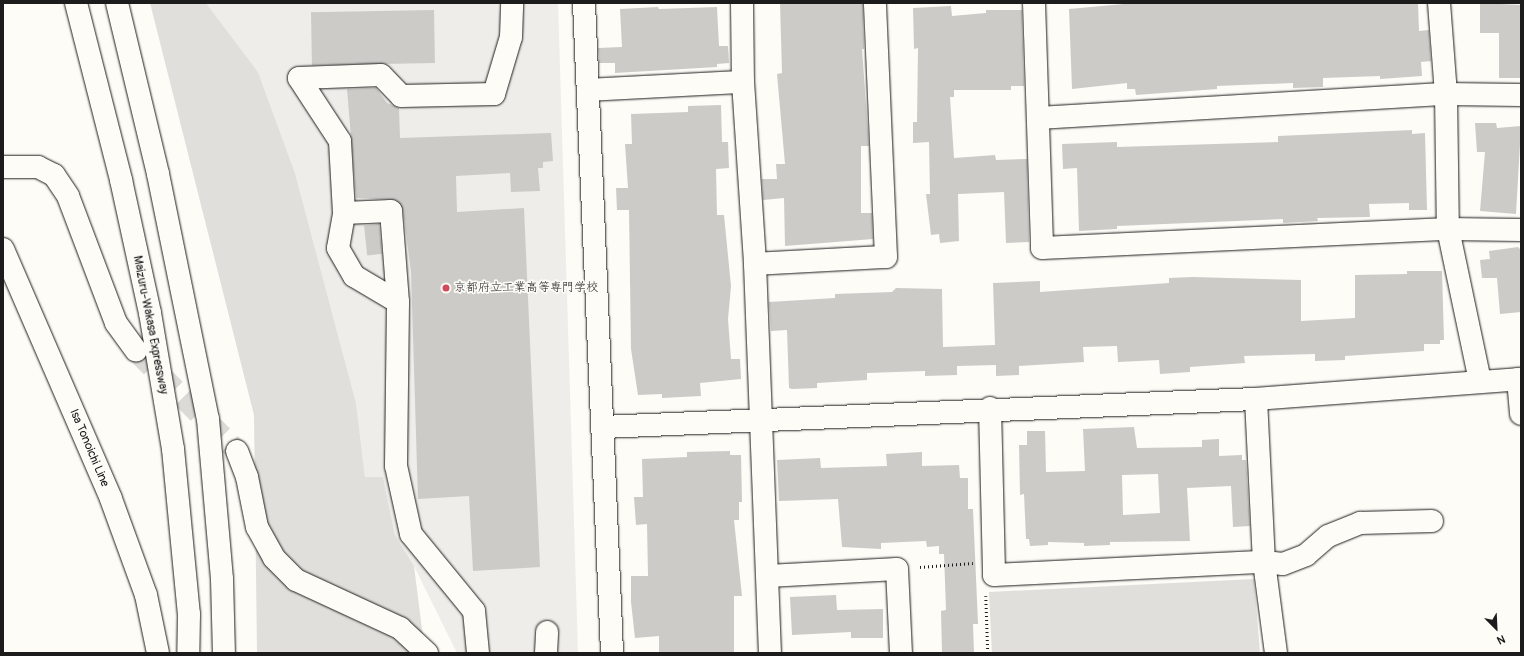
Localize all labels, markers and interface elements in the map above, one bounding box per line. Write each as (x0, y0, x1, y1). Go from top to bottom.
street label: Maizuru-Wakasa Expressway (129, 255, 171, 395)
place label: 京都府立工業高等専門学校 (454, 281, 598, 295)
marker: 京都府立工業高等専門学校 (441, 283, 451, 293)
street label: Isa Tonoichi Line (66, 407, 112, 489)
north arrow (1476, 608, 1516, 648)
text: N (1495, 632, 1507, 647)

